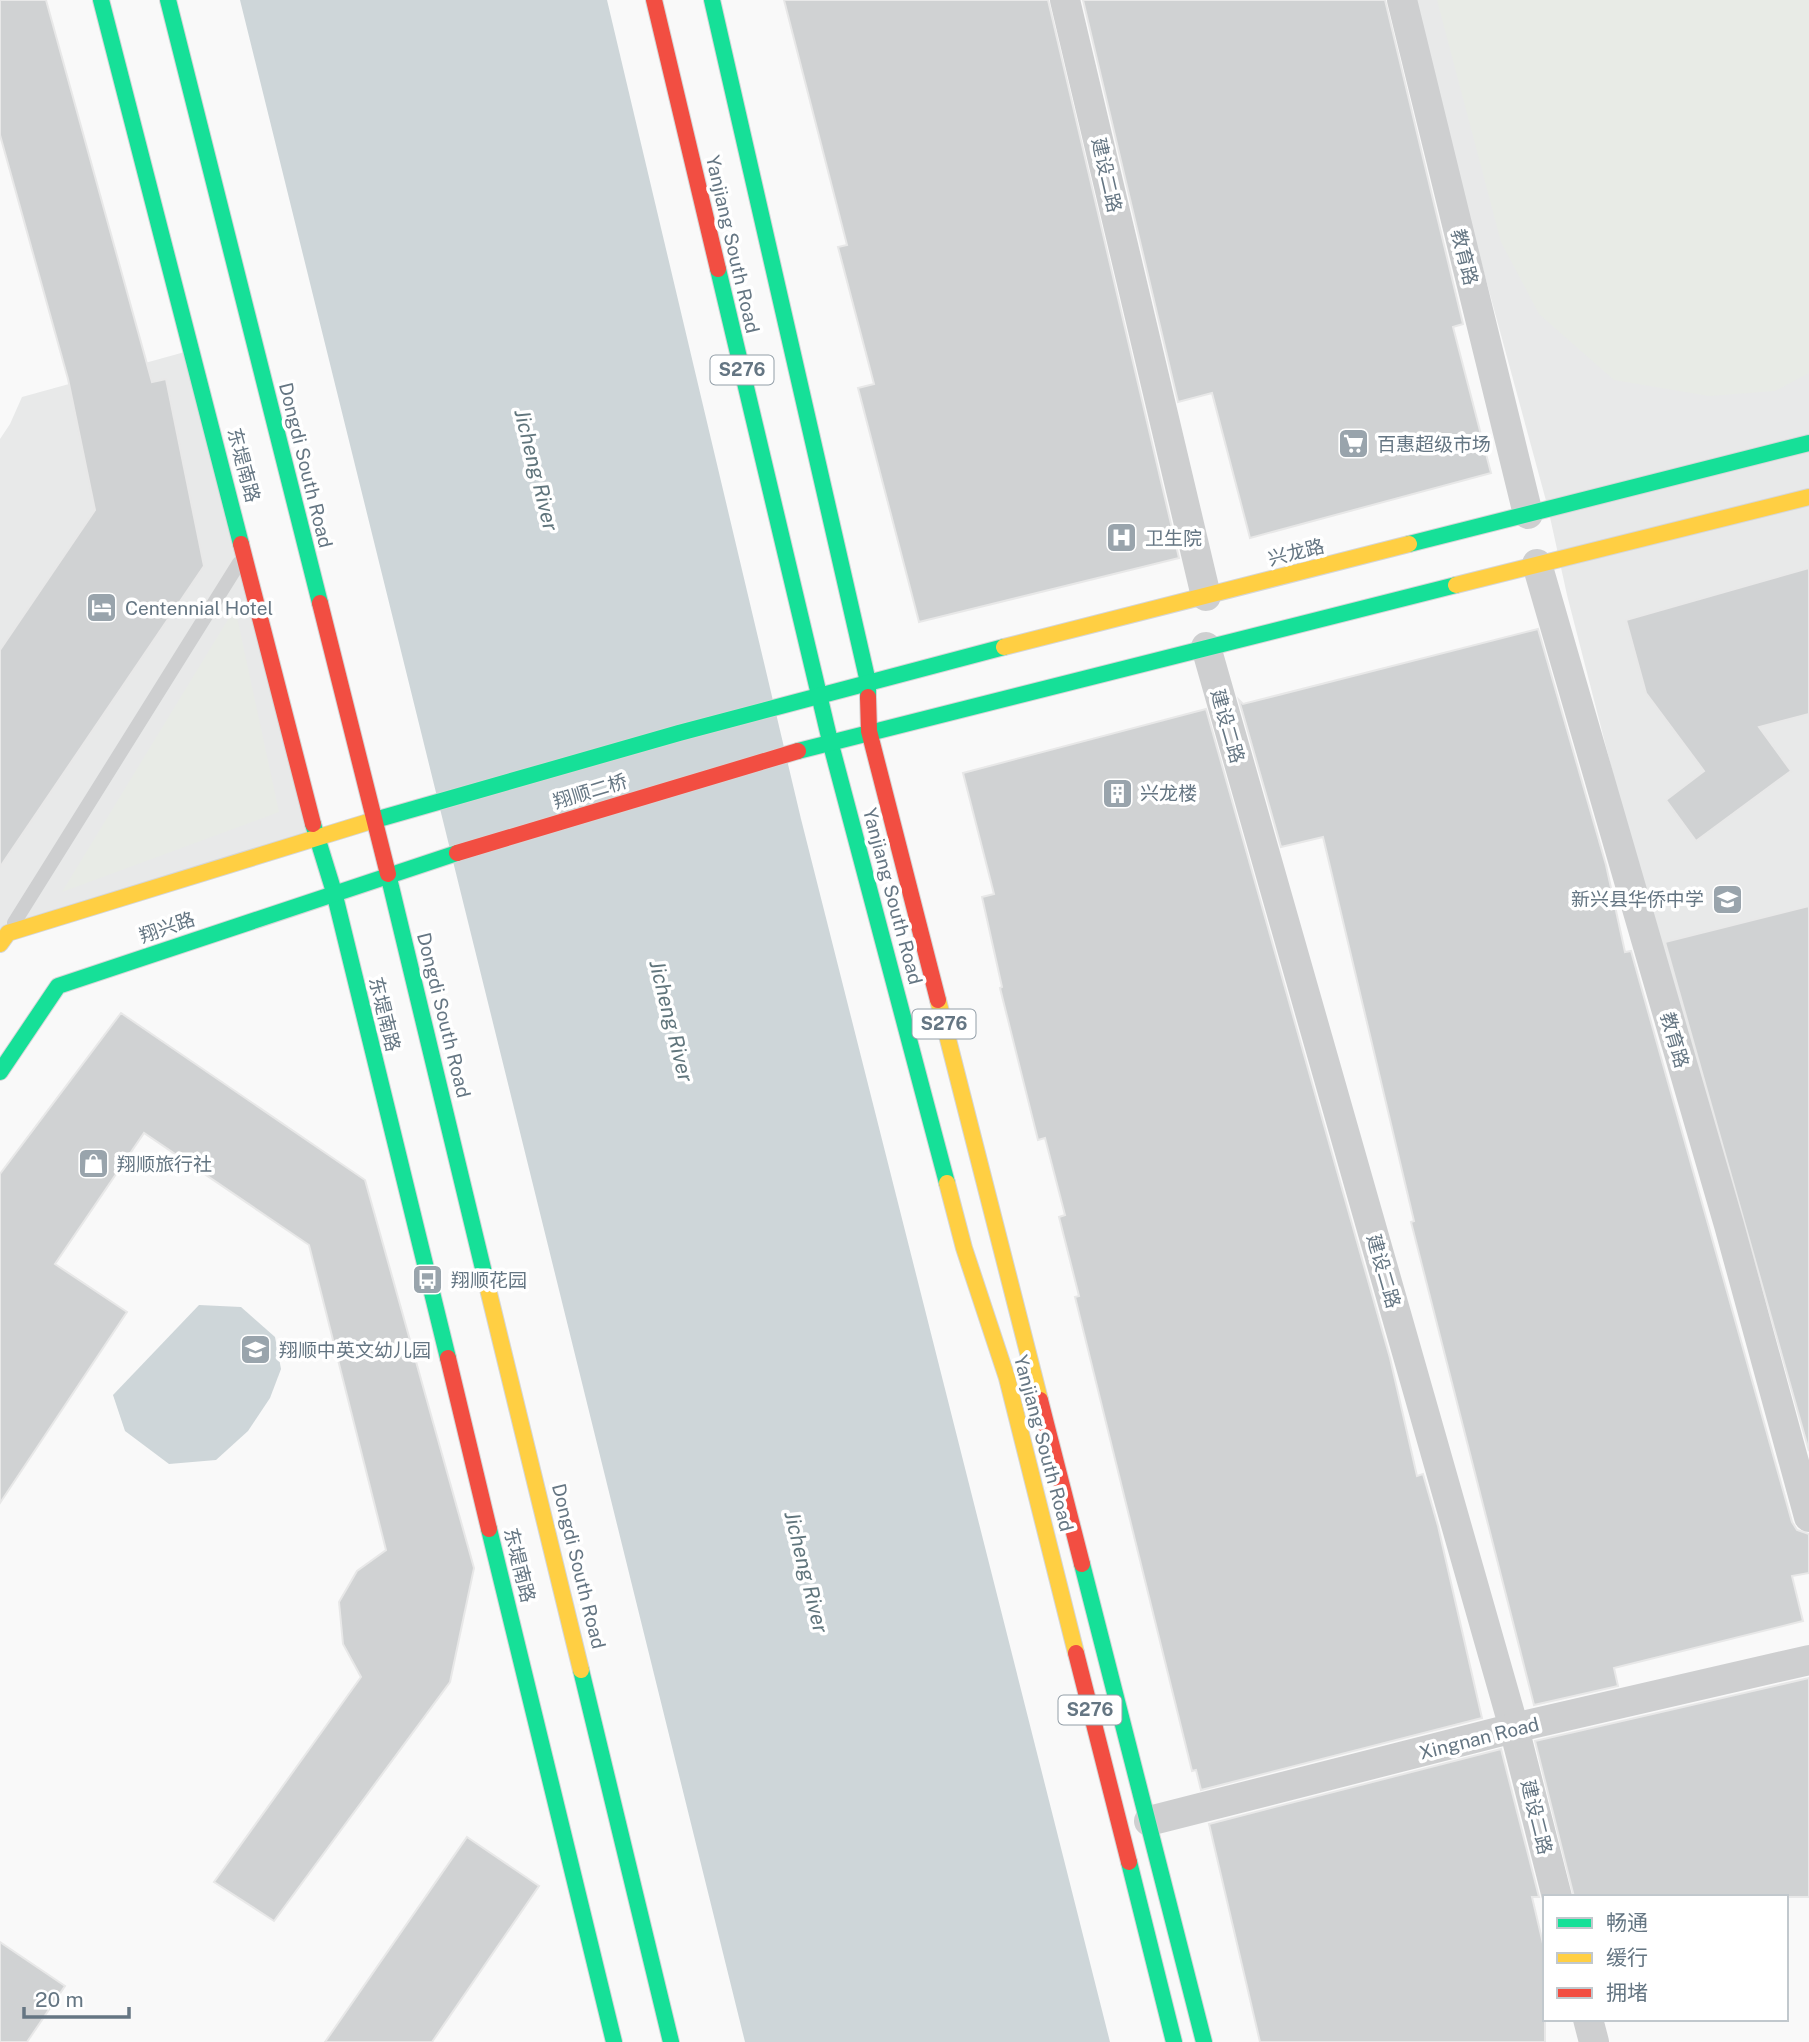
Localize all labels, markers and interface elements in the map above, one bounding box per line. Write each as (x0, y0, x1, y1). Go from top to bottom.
street label: 建设二路 (1088, 135, 1126, 215)
street label: Yanjiang South Road (702, 153, 764, 335)
street label: 教育路 (1447, 227, 1483, 287)
road number: S276 (710, 356, 774, 384)
street label: Dongdi South Road (275, 380, 337, 550)
water label: Jicheng River (509, 406, 564, 534)
street label: 东堤南路 (224, 425, 264, 505)
supermarket icon: 百惠超级市场 (1337, 427, 1371, 461)
place label: 百惠超级市场 (1377, 433, 1491, 455)
hospital icon: 卫生院 (1105, 521, 1139, 555)
place label: 卫生院 (1145, 527, 1202, 549)
street label: 兴龙路 (1266, 534, 1326, 570)
hotel icon: Centennial Hotel (85, 591, 119, 625)
place label: Centennial Hotel (125, 597, 273, 619)
street label: 建设二路 (1207, 686, 1249, 766)
street label: 翔顺二桥 (550, 769, 630, 813)
building icon: 兴龙楼 (1100, 776, 1134, 810)
place label: 兴龙楼 (1140, 782, 1197, 804)
street label: Yanjiang South Road (859, 805, 927, 987)
school or university icon: 新兴县华侨中学 (1710, 882, 1744, 916)
place label: 新兴县华侨中学 (1571, 888, 1704, 910)
street label: 翔兴路 (136, 907, 198, 947)
street label: Dongdi South Road (413, 930, 475, 1100)
water label: Jicheng River (644, 957, 699, 1085)
street label: 东堤南路 (365, 974, 405, 1054)
road number: S276 (912, 1009, 976, 1038)
street label: 教育路 (1657, 1010, 1693, 1070)
shop icon: 翔顺旅行社 (77, 1147, 111, 1181)
place label: 翔顺旅行社 (117, 1153, 212, 1175)
street label: 建设二路 (1363, 1231, 1405, 1311)
bus stop icon: 翔顺花园 (411, 1263, 445, 1297)
place label: 翔顺花园 (451, 1269, 527, 1291)
school or university icon: 翔顺中英文幼儿园 (239, 1333, 273, 1367)
place label: 翔顺中英文幼儿园 (279, 1339, 431, 1361)
street label: Yanjiang South Road (1010, 1352, 1078, 1534)
street label: Dongdi South Road (548, 1481, 610, 1651)
water label: Jicheng River (779, 1508, 834, 1636)
street label: 东堤南路 (500, 1525, 540, 1605)
road number: S276 (1058, 1695, 1122, 1724)
street label: Xingnan Road (1417, 1712, 1541, 1764)
street label: 建设二路 (1517, 1777, 1557, 1857)
legend (1543, 1895, 1788, 2021)
text: 畅通 (1606, 1910, 1648, 1935)
text: 缓行 (1606, 1945, 1648, 1970)
scale bar (24, 1976, 130, 2020)
text: 拥堵 (1606, 1980, 1648, 2005)
text: 20 m (35, 1987, 84, 2012)

